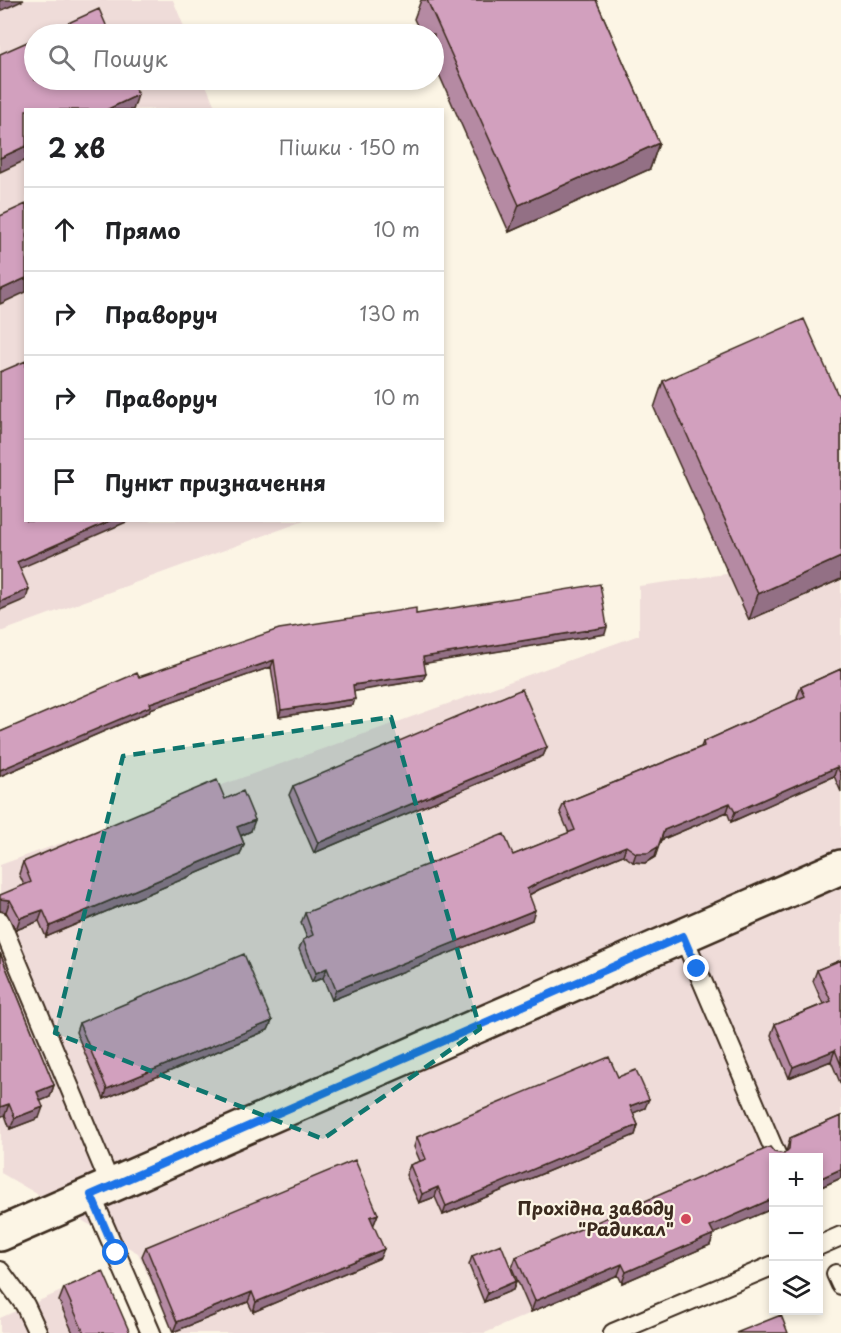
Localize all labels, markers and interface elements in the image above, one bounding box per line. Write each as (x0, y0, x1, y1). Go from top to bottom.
search box (24, 24, 444, 90)
icon: search (45, 41, 78, 74)
text: Пошук (93, 41, 168, 74)
text: 2 хв (48, 128, 105, 167)
text: Пішки · 150 m (279, 132, 420, 162)
icon: ahead (48, 213, 81, 246)
text: Прямо (105, 213, 180, 246)
text: 10 m (373, 214, 420, 244)
icon: right (48, 297, 81, 330)
text: Праворуч (105, 297, 218, 330)
text: 130 m (360, 298, 420, 328)
icon: right (48, 381, 81, 414)
text: Праворуч (105, 381, 218, 414)
text: 10 m (373, 382, 420, 412)
icon: arrive (48, 465, 81, 498)
text: Пункт призначення (105, 465, 326, 498)
route end (683, 955, 709, 981)
map controls (769, 1153, 823, 1315)
button: + (769, 1153, 823, 1207)
place label: Прохідна заводу "Радикал" (517, 1194, 674, 1242)
button: − (769, 1207, 823, 1261)
marker: Прохідна заводу "Радикал" (679, 1212, 693, 1226)
route start (102, 1239, 128, 1265)
button: layers (769, 1261, 823, 1315)

